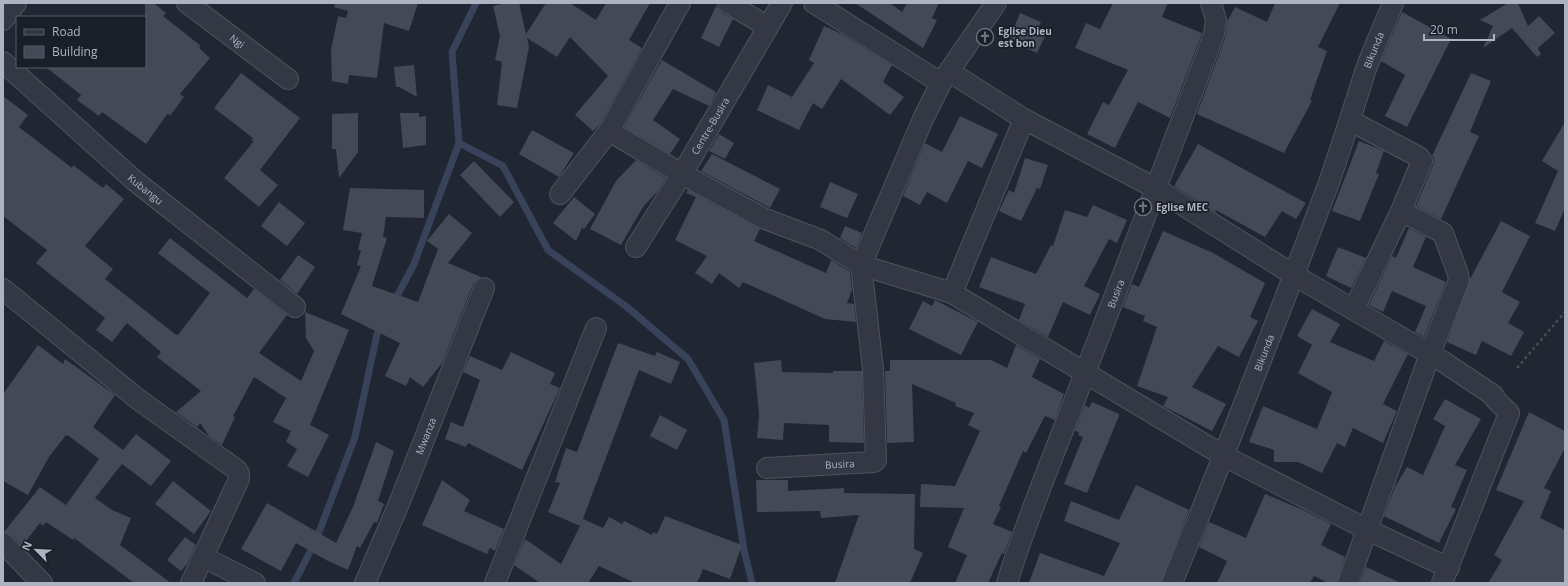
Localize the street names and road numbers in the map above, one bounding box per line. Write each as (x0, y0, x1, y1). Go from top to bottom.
street label: Bikunda (1360, 30, 1387, 70)
street label: Ngi (227, 31, 248, 51)
street label: Centre-Busira (688, 95, 732, 157)
street label: Kubangu (125, 171, 166, 208)
street label: Busira (1104, 277, 1127, 310)
street label: Bikunda (1250, 332, 1277, 373)
street label: Mwanza (412, 415, 439, 457)
street label: Busira (825, 456, 855, 472)

